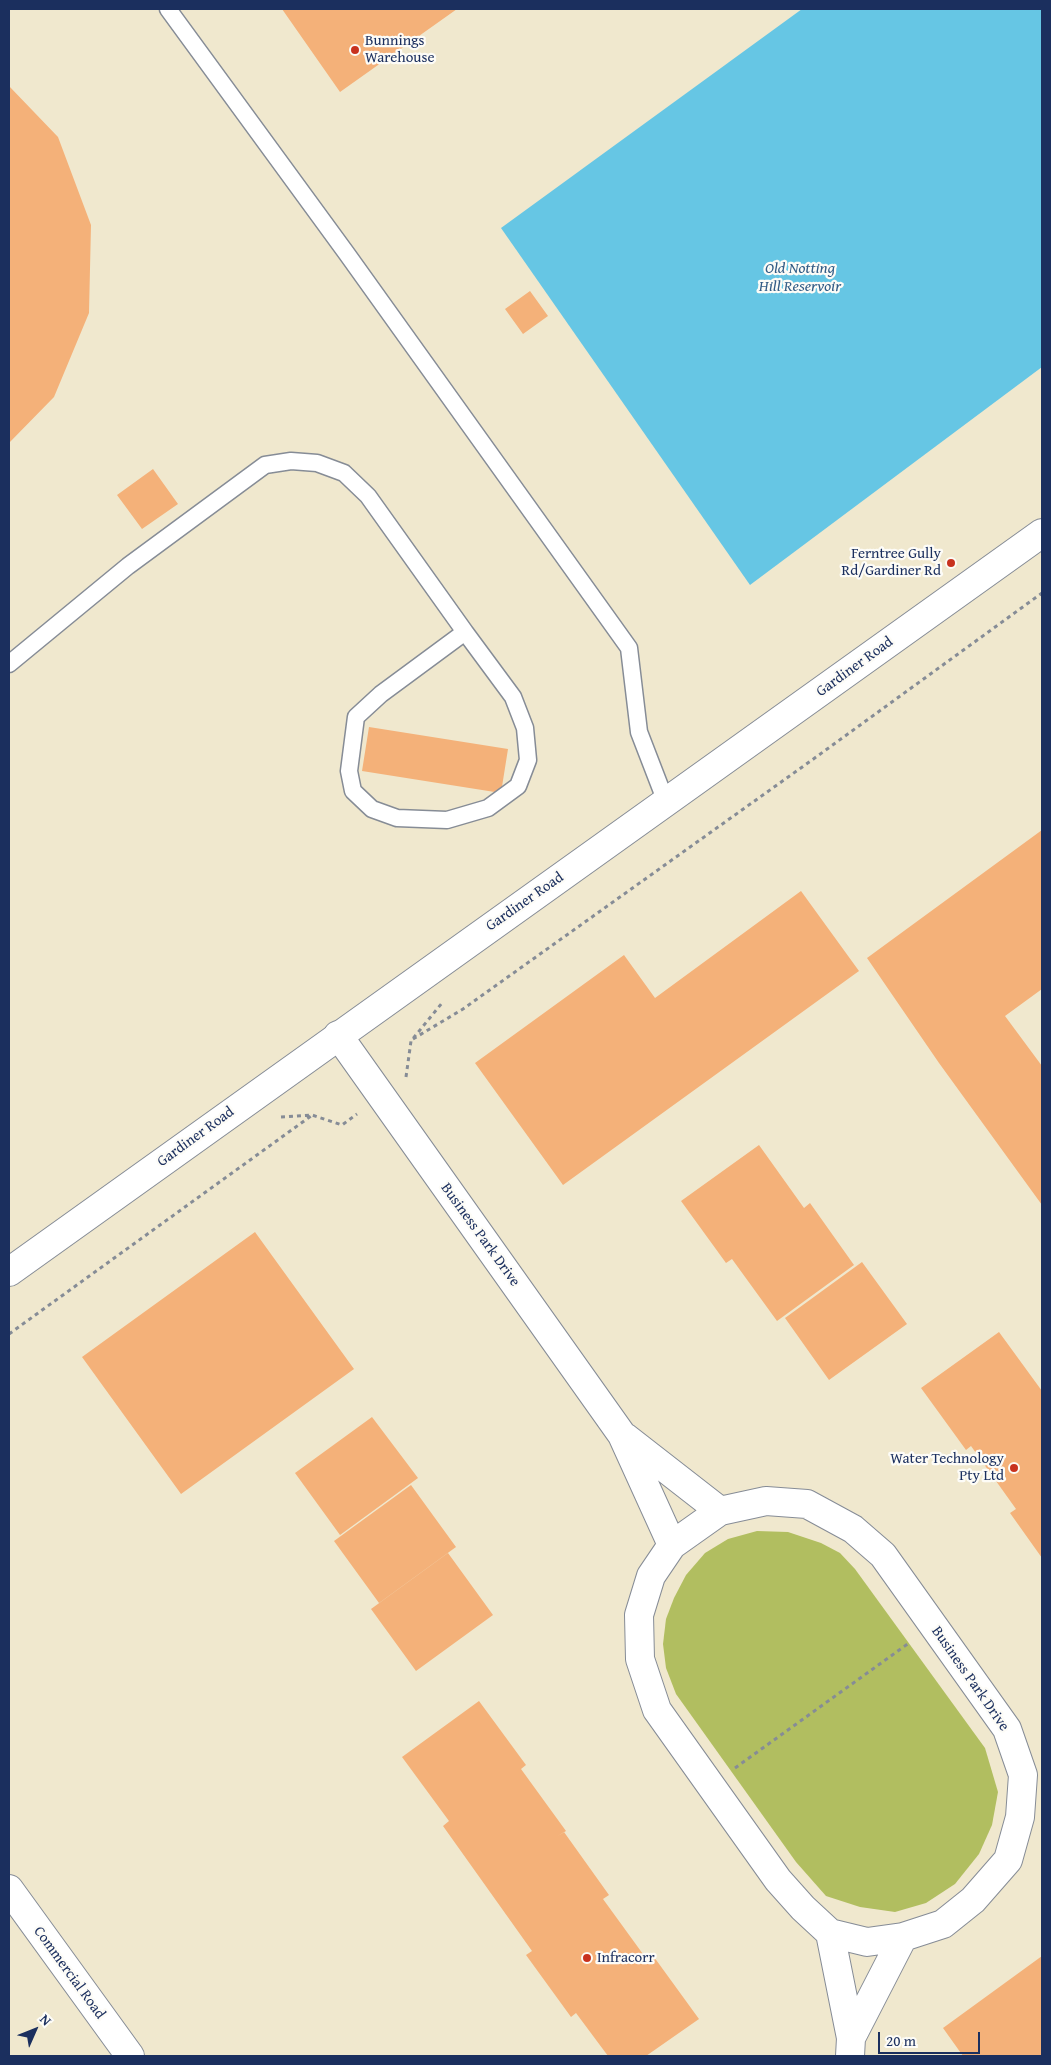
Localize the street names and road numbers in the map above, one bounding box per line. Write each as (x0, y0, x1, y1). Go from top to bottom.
street label: Gardiner Road (813, 633, 897, 701)
street label: Gardiner Road (483, 869, 567, 935)
street label: Gardiner Road (154, 1103, 238, 1171)
street label: Business Park Drive (436, 1180, 524, 1290)
street label: Business Park Drive (927, 1623, 1013, 1735)
street label: Commercial Road (29, 1923, 109, 2023)

